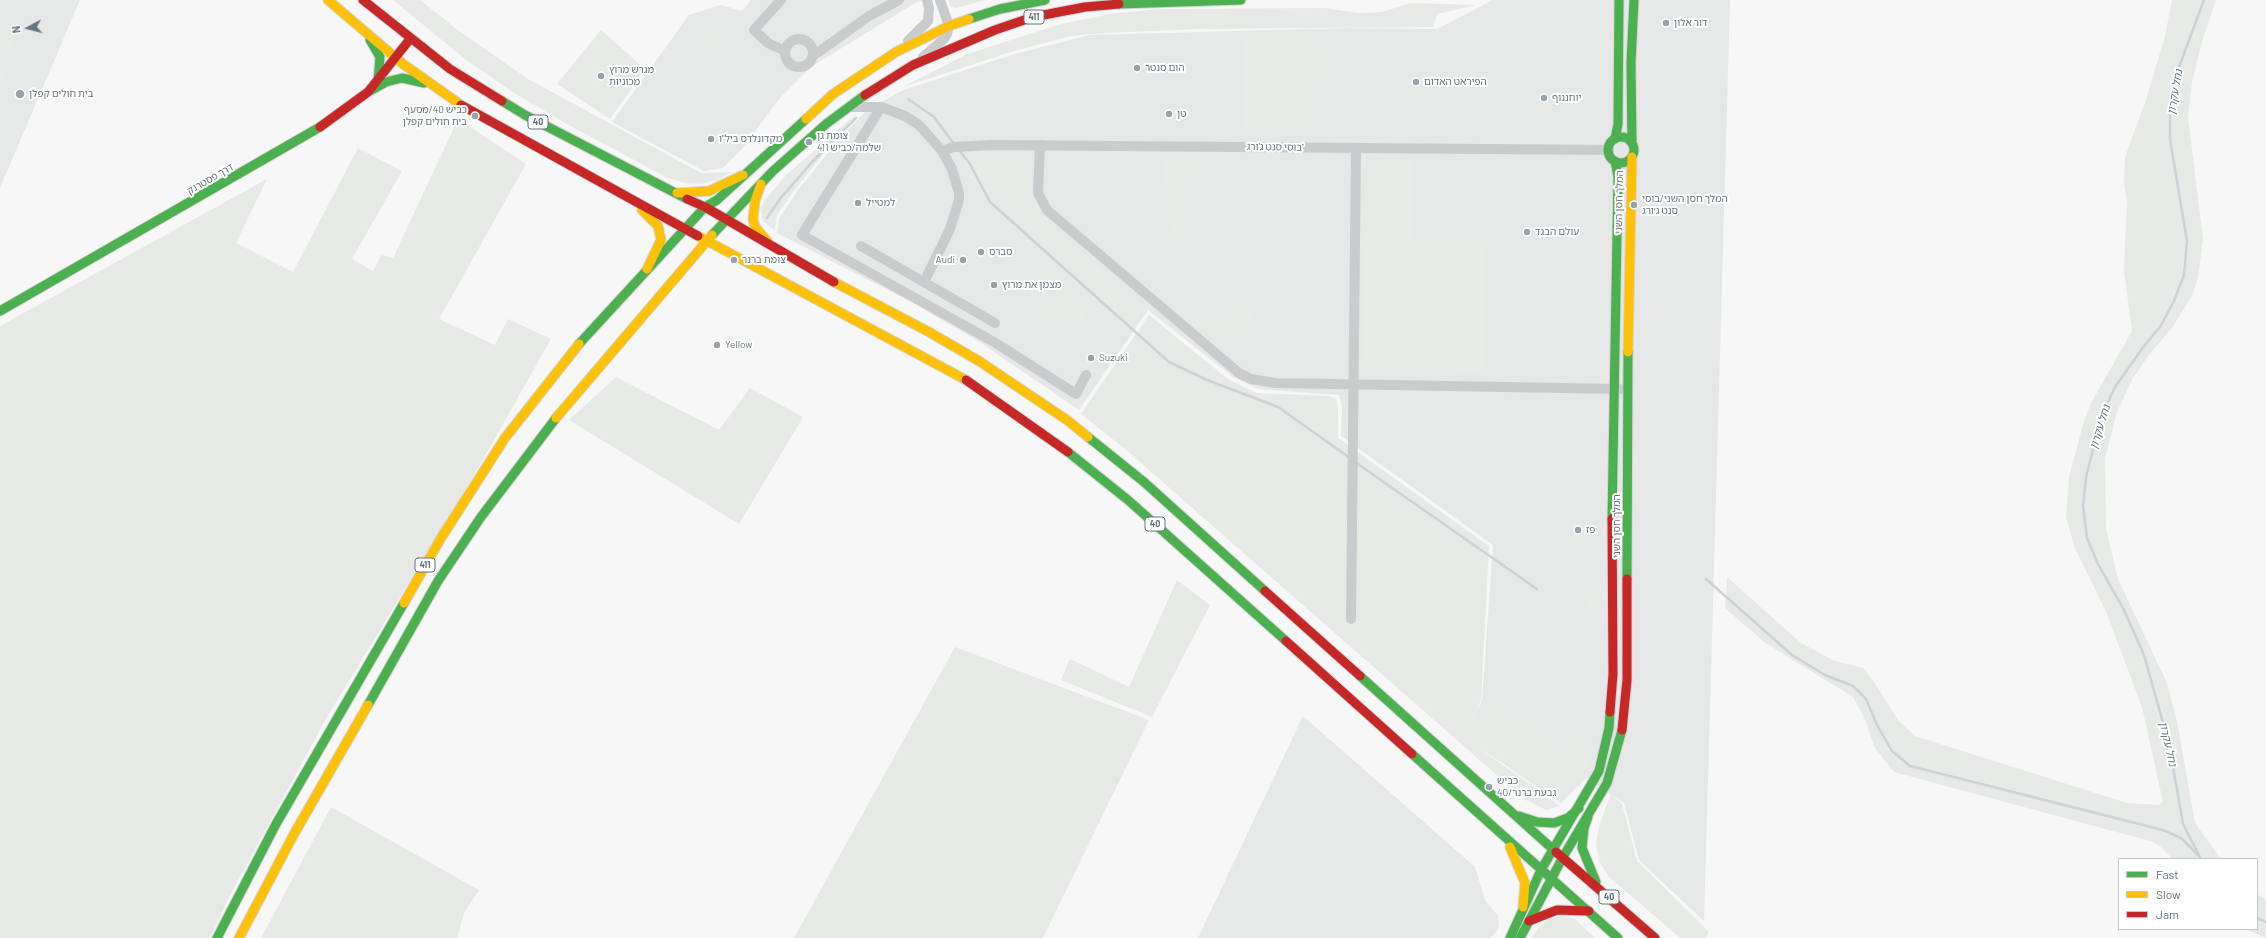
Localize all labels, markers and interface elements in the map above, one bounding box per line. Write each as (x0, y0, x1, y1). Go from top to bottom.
north arrow (8, 8, 48, 48)
road number: 411 (1024, 10, 1044, 24)
place label: דור אלון (1674, 17, 1707, 29)
marker: דור אלון (1661, 18, 1671, 28)
text: N (9, 25, 22, 34)
place label: הום סנטר (1145, 62, 1185, 74)
marker: הום סנטר (1132, 63, 1142, 73)
place label: מגרש מרוץ מכוניות (609, 64, 654, 88)
water label: נחל עקרון (2165, 68, 2185, 116)
marker: מגרש מרוץ מכוניות (596, 71, 606, 81)
place label: הפיראט האדום (1424, 76, 1487, 88)
marker: הפיראט האדום (1411, 77, 1421, 87)
marker: בית חולים קפלן (14, 88, 26, 100)
place label: בית חולים קפלן (29, 88, 93, 100)
place label: יוחננוף (1552, 92, 1581, 104)
marker: יוחננוף (1539, 93, 1549, 103)
place label: כביש 40/מסעף בית חולים קפלן (403, 104, 467, 128)
place label: טן (1177, 108, 1187, 120)
marker: טן (1164, 109, 1174, 119)
marker: כביש 40/מסעף בית חולים קפלן (470, 111, 480, 121)
road number: 40 (528, 115, 548, 129)
place label: צומת גן שלמה/כביש 411 (817, 130, 881, 154)
place label: מקדונלדס ביל"ו (719, 133, 782, 145)
marker: מקדונלדס ביל"ו (706, 134, 716, 144)
marker: צומת גן שלמה/כביש 411 (804, 137, 814, 147)
street label: בוסי סנט ג'ורג' (1247, 141, 1303, 153)
street label: דרך פסטרנק (185, 161, 235, 197)
street label: המלך חסן השני (1612, 170, 1626, 234)
place label: המלך חסן השני/בוסי סנט ג׳ורג (1642, 193, 1728, 216)
place label: למטייל (866, 197, 895, 209)
marker: למטייל (853, 198, 863, 208)
marker: המלך חסן השני/בוסי סנט ג׳ורג (1629, 200, 1639, 210)
place label: עולם הבגד (1535, 226, 1579, 238)
marker: עולם הבגד (1522, 227, 1532, 237)
place label: סברס (989, 246, 1012, 258)
marker: סברס (976, 247, 986, 257)
place label: צומת ברנר (742, 254, 786, 266)
place label: Audi (936, 254, 955, 266)
marker: צומת ברנר (729, 255, 739, 265)
marker: Audi (958, 255, 968, 265)
place label: מצמן את מרוץ (1002, 279, 1061, 291)
marker: מצמן את מרוץ (989, 280, 999, 290)
place label: Yellow (725, 339, 752, 351)
marker: Yellow (712, 340, 722, 350)
place label: Suzuki (1099, 352, 1128, 364)
marker: Suzuki (1086, 353, 1096, 363)
water label: נחל עקרון (2087, 403, 2113, 451)
street label: המלך חסן השני (1611, 494, 1623, 558)
road number: 40 (1145, 517, 1165, 531)
place label: פז (1586, 524, 1595, 536)
marker: פז (1573, 525, 1583, 535)
road number: 411 (415, 558, 435, 572)
water label: נחל עקרון (2156, 720, 2180, 768)
place label: כביש 40/גבעת ברנר (1497, 775, 1556, 798)
marker: כביש 40/גבעת ברנר (1484, 782, 1494, 792)
legend (2118, 858, 2258, 930)
text: Fast (2156, 867, 2179, 881)
text: Slow (2156, 887, 2181, 901)
road number: 40 (1599, 890, 1619, 904)
text: Jam (2156, 907, 2179, 921)

